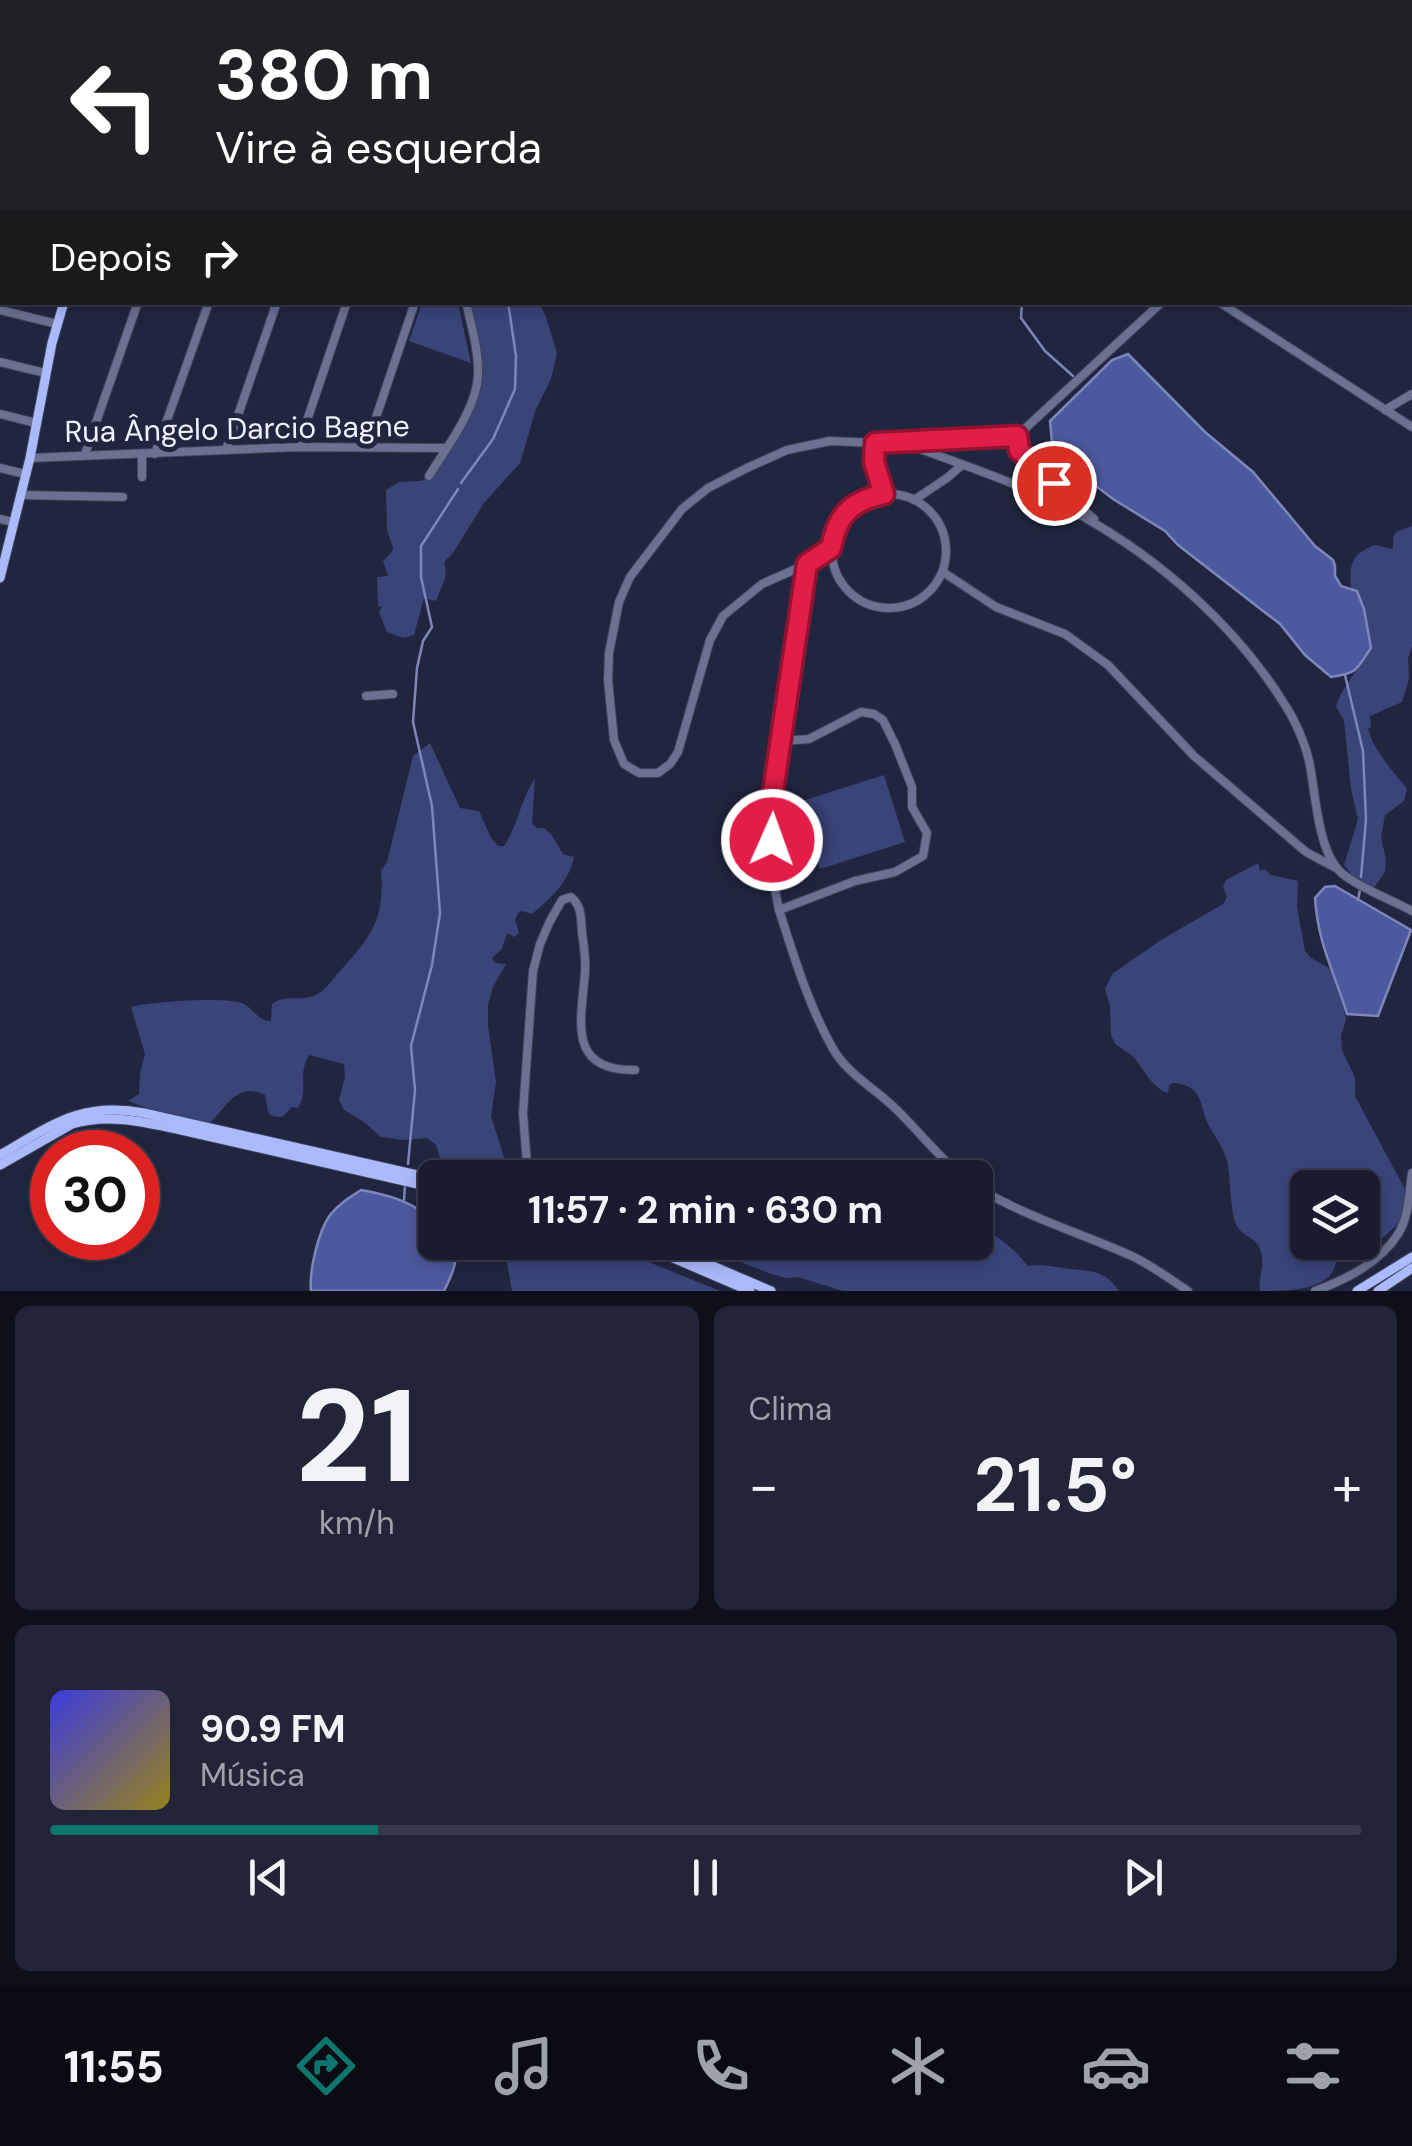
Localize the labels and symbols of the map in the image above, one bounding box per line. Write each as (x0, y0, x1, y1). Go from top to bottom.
street label: Rua Ângelo Darcio Bagne (64, 406, 410, 451)
pin (1012, 441, 1097, 526)
position arrow (720, 788, 824, 892)
speed limit sign: 30 (30, 1130, 160, 1260)

